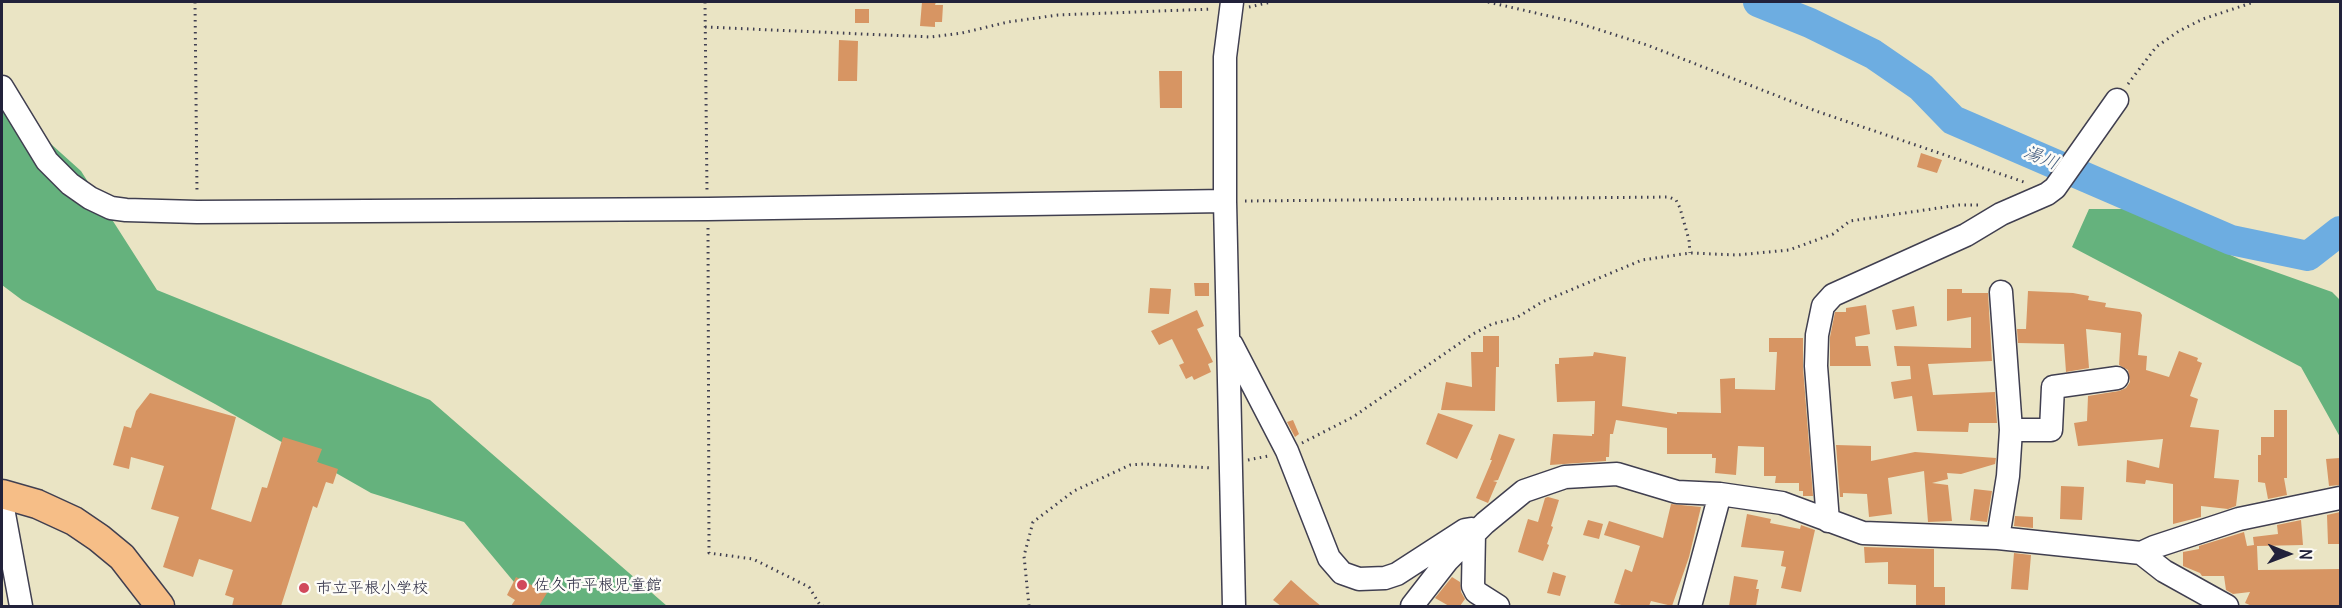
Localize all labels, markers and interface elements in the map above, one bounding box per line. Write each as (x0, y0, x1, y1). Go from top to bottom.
water label: 湯川 (2020, 141, 2062, 175)
north arrow (2258, 524, 2318, 584)
text: N (2296, 549, 2316, 560)
place label: 佐久市平根児童館 (534, 575, 662, 595)
place label: 市立平根小学校 (316, 578, 428, 598)
marker: 佐久市平根児童館 (515, 578, 529, 592)
marker: 市立平根小学校 (297, 581, 311, 595)

